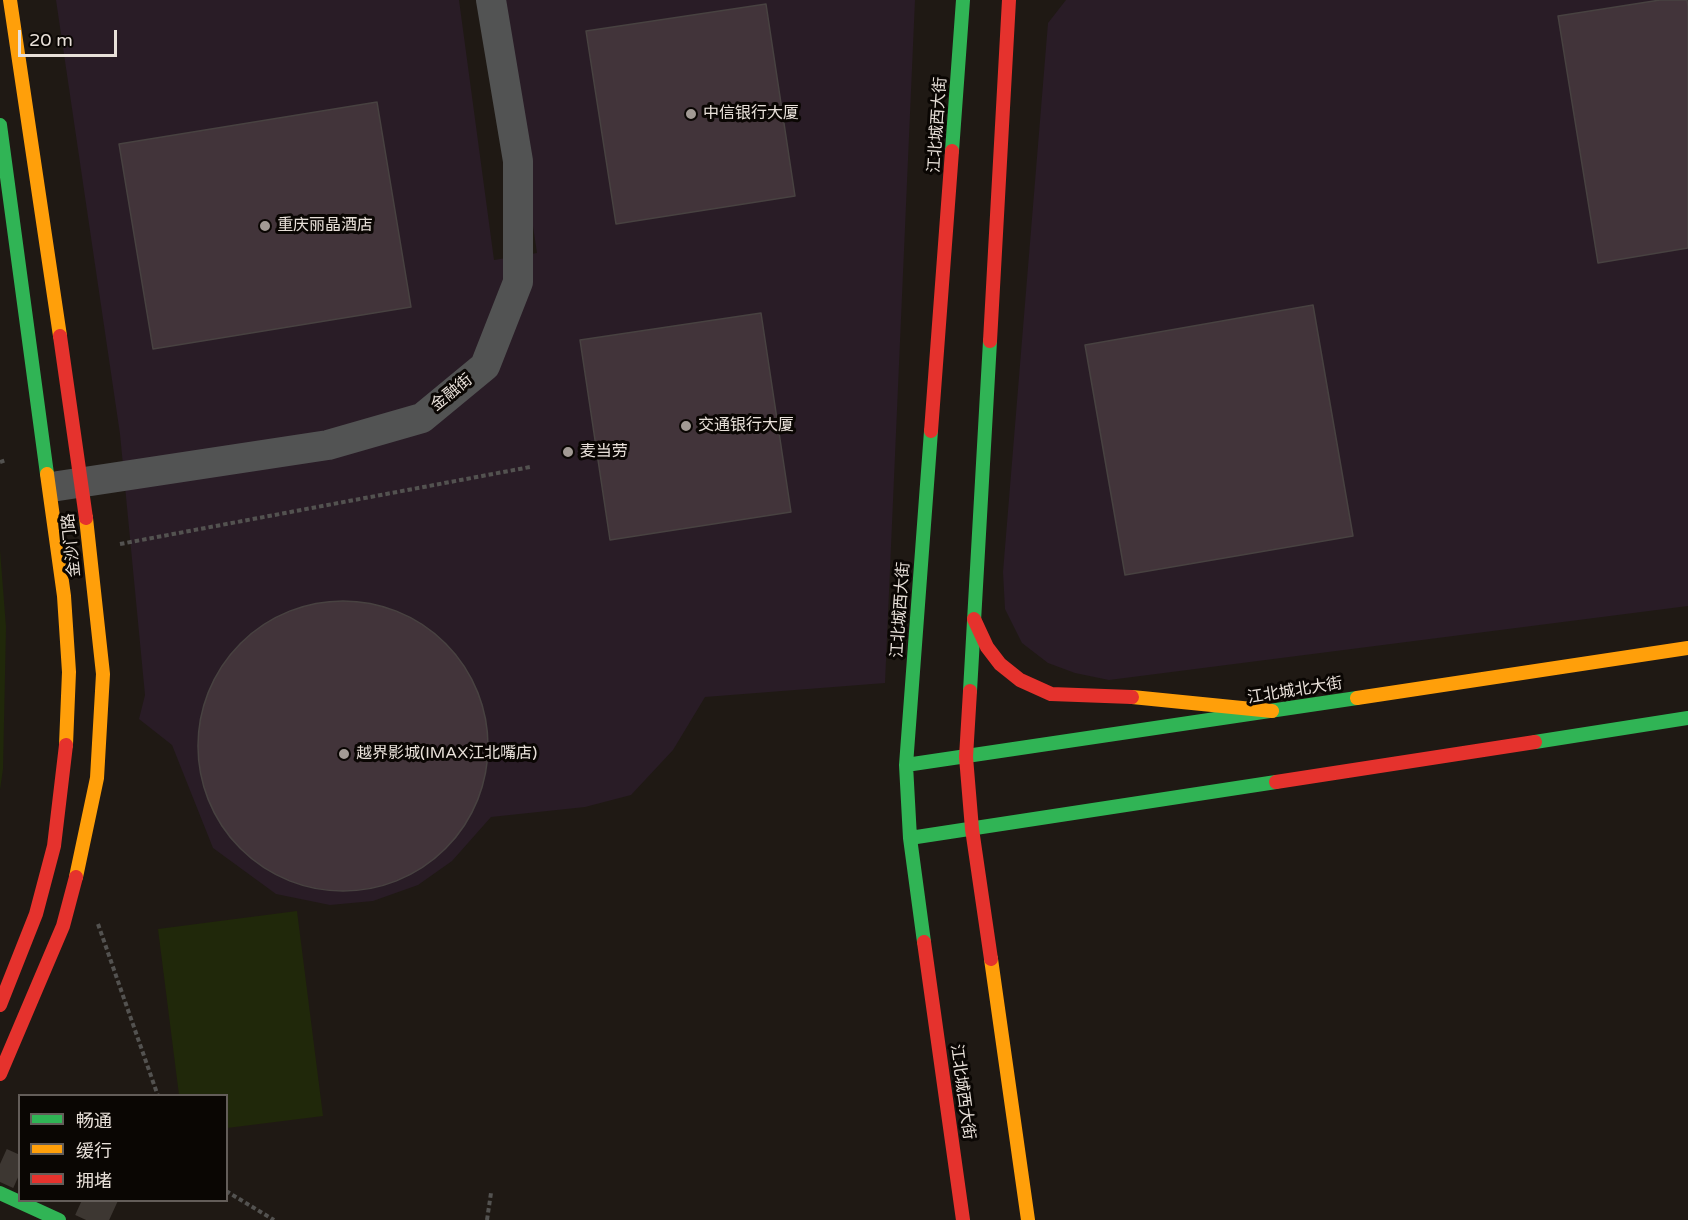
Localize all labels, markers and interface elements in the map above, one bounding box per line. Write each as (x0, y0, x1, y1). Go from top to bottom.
scale bar (21, 18, 120, 56)
text: 20 m (29, 29, 73, 51)
street label: 江北城西大街 (925, 76, 951, 174)
place label: 中信银行大厦 (703, 104, 799, 124)
marker: 中信银行大厦 (684, 107, 698, 121)
place label: 重庆丽晶酒店 (277, 216, 373, 236)
marker: 重庆丽晶酒店 (258, 219, 272, 233)
street label: 金融街 (427, 370, 477, 416)
place label: 交通银行大厦 (698, 416, 794, 436)
marker: 交通银行大厦 (679, 419, 693, 433)
place label: 麦当劳 (580, 442, 628, 462)
marker: 麦当劳 (561, 445, 575, 459)
street label: 金沙门路 (59, 512, 85, 578)
street label: 江北城西大街 (888, 561, 914, 659)
street label: 江北城北大街 (1246, 674, 1344, 708)
place label: 越界影城(IMAX江北嘴店) (356, 744, 537, 764)
marker: 越界影城(IMAX江北嘴店) (337, 747, 351, 761)
street label: 江北城西大街 (946, 1043, 978, 1141)
legend (18, 1094, 228, 1202)
text: 畅通 (76, 1110, 112, 1132)
text: 缓行 (76, 1140, 112, 1162)
text: 拥堵 (76, 1170, 112, 1192)

